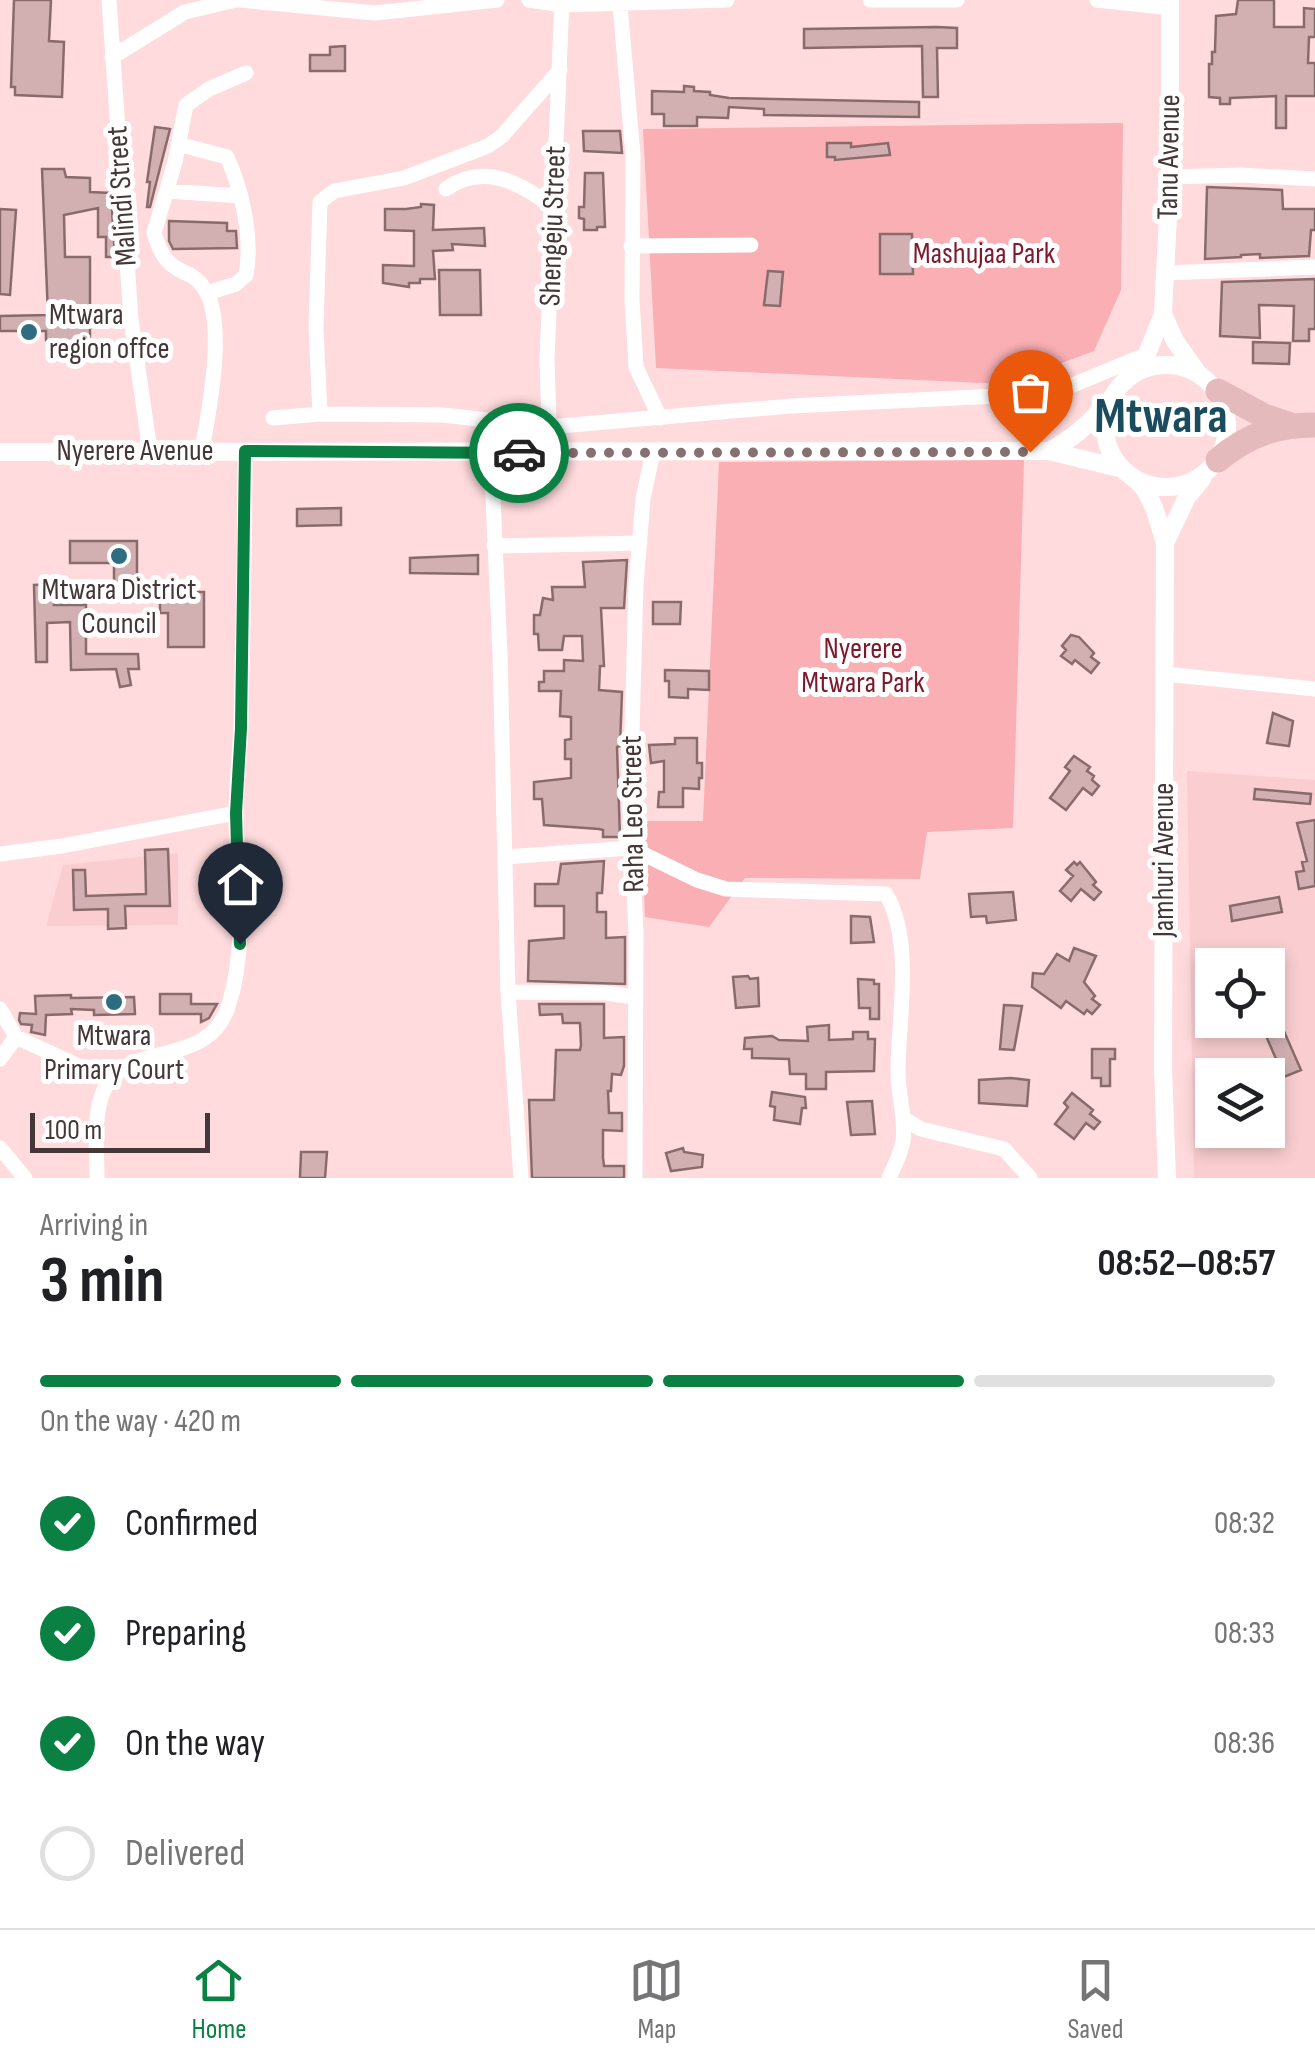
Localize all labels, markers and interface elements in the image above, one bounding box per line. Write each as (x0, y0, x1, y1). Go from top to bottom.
street label: Tanu Avenue (1150, 94, 1188, 220)
street label: Malindi Street (99, 125, 145, 267)
street label: Shengeju Street (532, 145, 574, 307)
park label: Mashujaa Park (913, 236, 1056, 272)
place label: Mtwara region offce (49, 297, 170, 367)
marker: Mtwara region offce (18, 321, 40, 343)
pin (988, 350, 1073, 453)
icon: bag (1003, 365, 1058, 420)
district label: Mtwara (1094, 387, 1228, 447)
courier (469, 403, 569, 503)
icon: car (492, 426, 547, 481)
street label: Nyerere Avenue (56, 433, 214, 469)
marker: Mtwara District Council (108, 545, 130, 567)
place label: Mtwara District Council (42, 572, 196, 642)
park label: Nyerere Mtwara Park (801, 631, 925, 701)
street label: Raha Leo Street (614, 735, 652, 893)
street label: Jamhuri Avenue (1146, 783, 1182, 938)
pin (198, 842, 283, 945)
icon: home (213, 857, 268, 912)
map controls (1195, 948, 1285, 1148)
button: locate (1195, 948, 1285, 1038)
marker: Mtwara Primary Court (103, 991, 125, 1013)
place label: Mtwara Primary Court (44, 1018, 184, 1088)
button: layers (1195, 1058, 1285, 1148)
scale bar (30, 1108, 210, 1152)
text: 100 m (45, 1114, 102, 1147)
text: Arriving in (40, 1206, 148, 1245)
text: 08:52–08:57 (1097, 1241, 1275, 1286)
text: 3 min (40, 1243, 164, 1321)
text: On the way · 420 m (40, 1402, 241, 1441)
icon: check (40, 1496, 95, 1551)
text: Confirmed (125, 1501, 258, 1546)
text: 08:32 (1214, 1504, 1275, 1543)
icon: check (40, 1606, 95, 1661)
text: Preparing (125, 1611, 246, 1656)
text: 08:33 (1214, 1614, 1275, 1653)
icon: check (40, 1716, 95, 1771)
text: On the way (125, 1721, 265, 1766)
text: 08:36 (1213, 1724, 1275, 1763)
text: Delivered (125, 1831, 245, 1876)
tab: Home (191, 1953, 247, 2046)
tab: Map (629, 1953, 684, 2046)
tab: Saved (1067, 1953, 1124, 2046)

